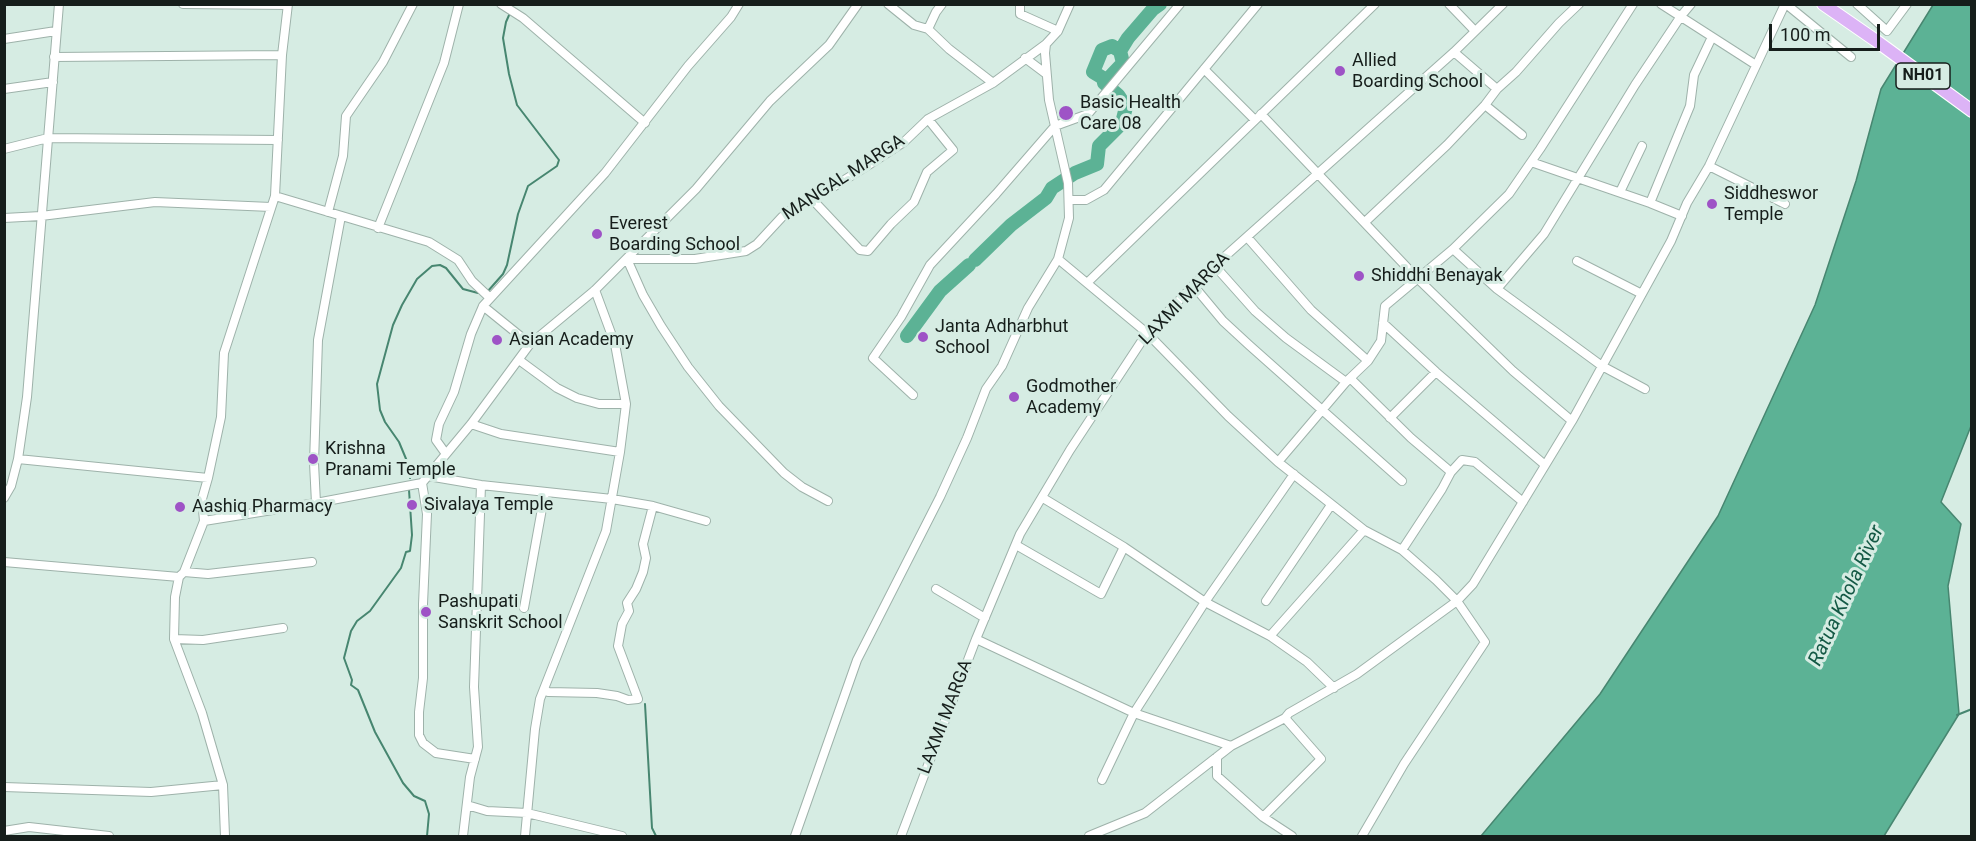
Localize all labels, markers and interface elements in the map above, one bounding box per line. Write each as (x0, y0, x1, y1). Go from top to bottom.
scale bar (1772, 12, 1883, 50)
text: 100 m (1780, 24, 1831, 45)
place label: Allied Boarding School (1352, 50, 1483, 92)
road number: NH01 (1896, 63, 1950, 89)
marker: Allied Boarding School (1333, 64, 1347, 78)
place label: Basic Health Care 08 (1080, 92, 1181, 134)
marker: Basic Health Care 08 (1057, 104, 1075, 122)
street label: MANGAL MARGA (779, 130, 909, 226)
place label: Siddheswor Temple (1724, 183, 1818, 226)
marker: Siddheswor Temple (1705, 197, 1719, 211)
place label: Everest Boarding School (609, 213, 740, 256)
marker: Everest Boarding School (590, 227, 604, 241)
street label: LAXMI MARGA (1135, 248, 1235, 350)
place label: Shiddhi Benayak (1371, 265, 1503, 287)
marker: Shiddhi Benayak (1352, 269, 1366, 283)
place label: Janta Adharbhut School (935, 316, 1068, 358)
place label: Asian Academy (509, 329, 634, 351)
marker: Janta Adharbhut School (916, 330, 930, 344)
marker: Asian Academy (490, 333, 504, 347)
place label: Godmother Academy (1026, 376, 1116, 418)
marker: Godmother Academy (1007, 390, 1021, 404)
place label: Krishna Pranami Temple (325, 438, 455, 480)
marker: Krishna Pranami Temple (306, 452, 320, 466)
place label: Sivalaya Temple (424, 494, 553, 516)
place label: Aashiq Pharmacy (192, 496, 332, 518)
marker: Sivalaya Temple (405, 498, 419, 512)
marker: Aashiq Pharmacy (173, 500, 187, 514)
water label: Ratua Khola River (1804, 522, 1890, 670)
place label: Pashupati Sanskrit School (438, 591, 563, 634)
marker: Pashupati Sanskrit School (419, 605, 433, 619)
street label: LAXMI MARGA (914, 657, 978, 777)

